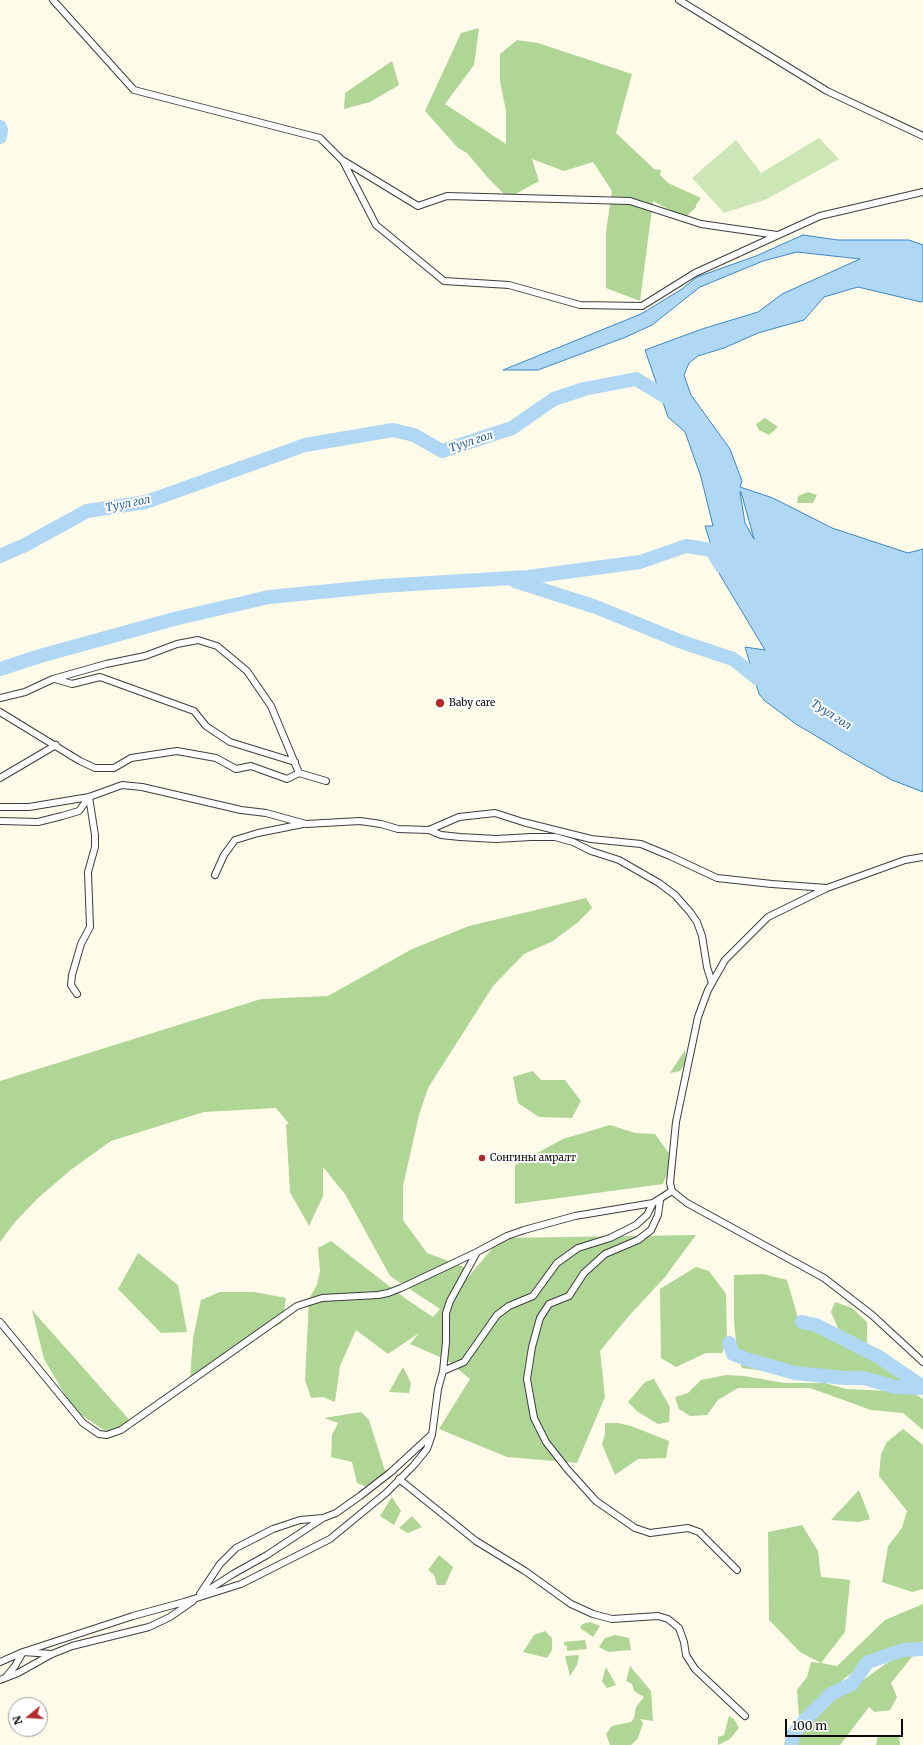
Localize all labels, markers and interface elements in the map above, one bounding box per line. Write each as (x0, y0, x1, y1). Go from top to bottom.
water label: Туул гол (447, 429, 495, 455)
water label: Туул гол (104, 493, 152, 515)
marker: Baby care (434, 697, 446, 709)
place label: Baby care (449, 697, 495, 709)
water label: Туул гол (808, 697, 854, 733)
place label: Сонгины амралт (490, 1152, 576, 1164)
marker: Сонгины амралт (477, 1153, 487, 1163)
north arrow (8, 1697, 48, 1737)
scale bar (787, 1711, 905, 1737)
text: N (10, 1714, 26, 1727)
text: 100 m (792, 1718, 827, 1733)

